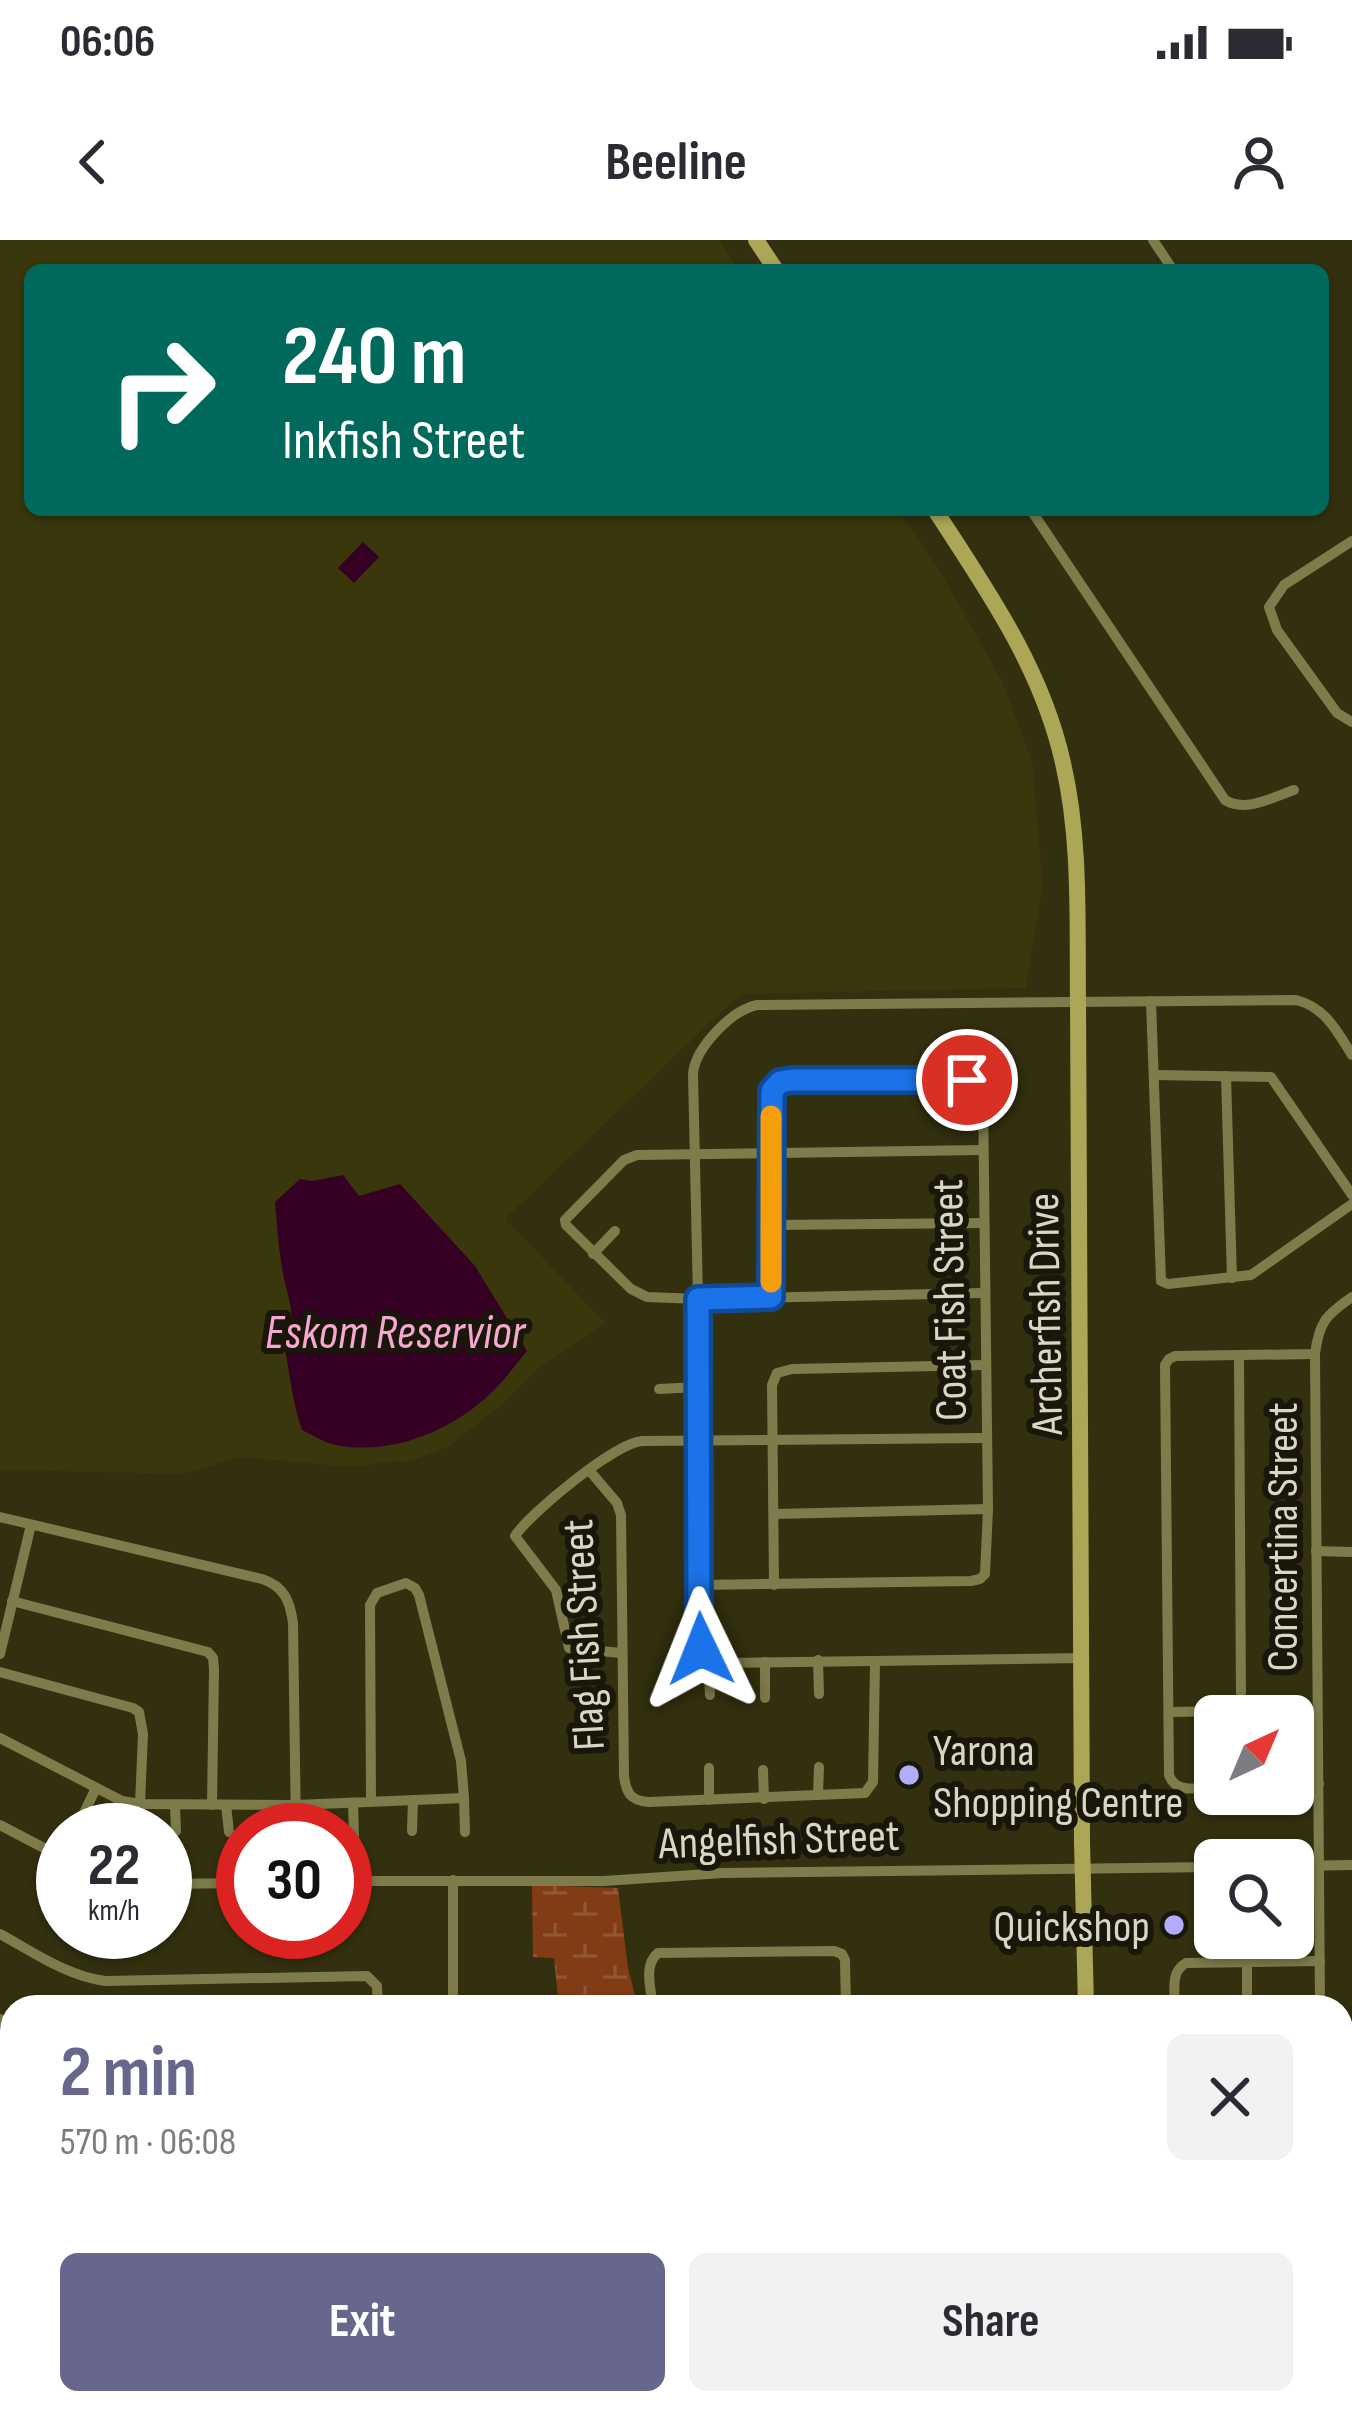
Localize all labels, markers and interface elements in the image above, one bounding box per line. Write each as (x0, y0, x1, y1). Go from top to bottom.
text: 06:06 (60, 15, 155, 70)
icon: back (60, 129, 126, 195)
icon: person (1226, 129, 1292, 195)
text: Beeline (605, 130, 747, 195)
text: 240 m (282, 307, 466, 408)
icon: right (84, 312, 240, 468)
text: Inkfish Street (282, 409, 525, 474)
pin (916, 1029, 1018, 1131)
icon: arrive (934, 1047, 1000, 1113)
street label: Coat Fish Street (921, 1179, 980, 1421)
street label: Archerfish Drive (1017, 1193, 1076, 1436)
water label: Eskom Reservior (265, 1305, 526, 1362)
street label: Concertina Street (1256, 1402, 1311, 1672)
street label: Flag Fish Street (551, 1518, 618, 1752)
position arrow (638, 1586, 764, 1712)
north arrow (1194, 1695, 1314, 1815)
map controls (1194, 1695, 1314, 1959)
place label: Yarona Shopping Centre (933, 1724, 1183, 1831)
marker: Yarona Shopping Centre (896, 1762, 922, 1788)
speed limit sign: 30 (216, 1803, 372, 1959)
street label: Angelfish Street (657, 1809, 900, 1872)
text: 22 (88, 1830, 140, 1902)
button: search (1194, 1839, 1314, 1959)
text: km/h (88, 1893, 140, 1929)
place label: Quickshop (993, 1900, 1150, 1955)
marker: Quickshop (1161, 1912, 1187, 1938)
text: 2 min (60, 2030, 197, 2117)
button: close (1167, 2034, 1293, 2160)
text: 570 m · 06:08 (60, 2119, 236, 2166)
button: Exit (60, 2253, 665, 2391)
button: Share (689, 2253, 1293, 2391)

